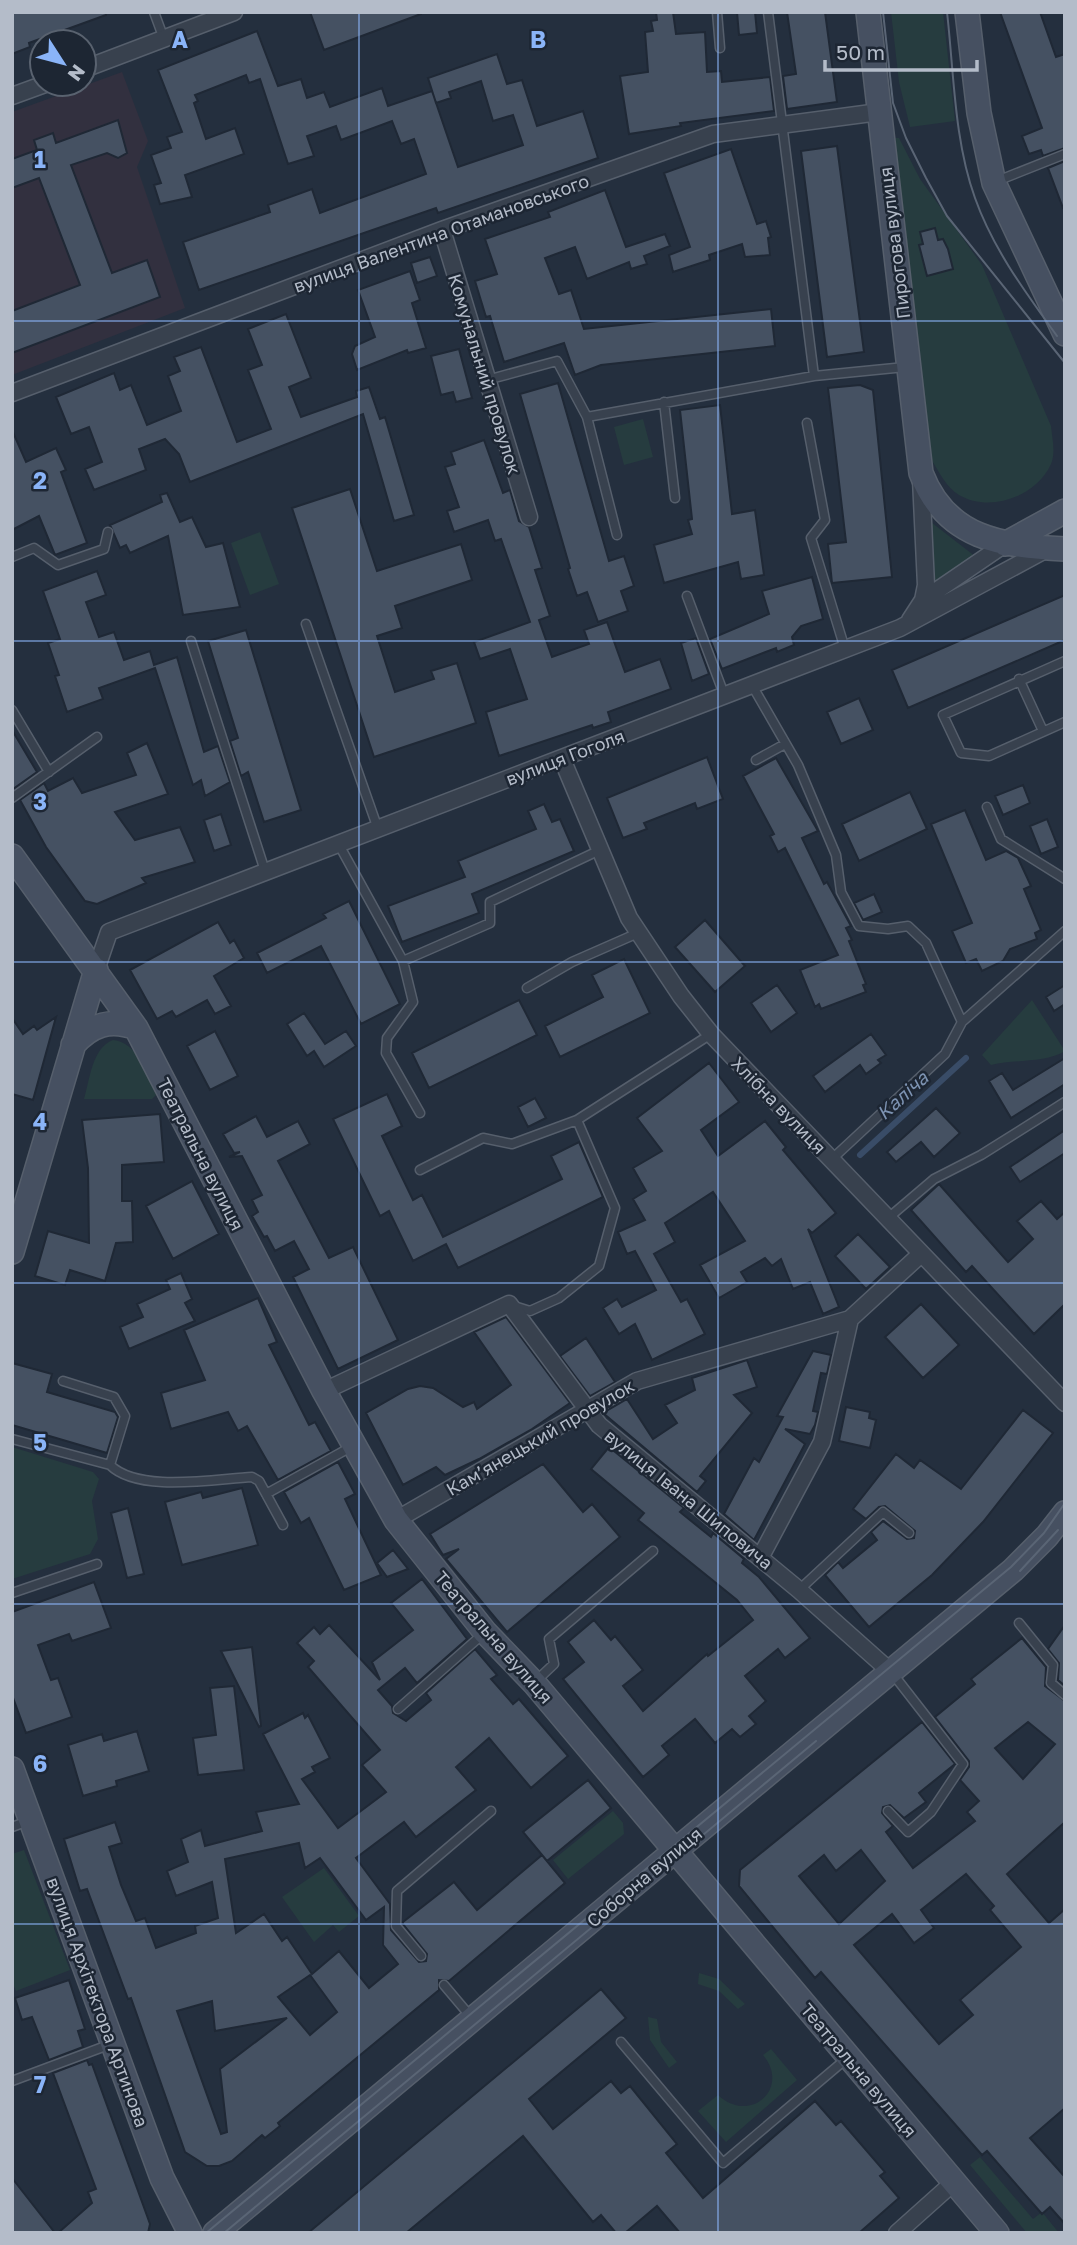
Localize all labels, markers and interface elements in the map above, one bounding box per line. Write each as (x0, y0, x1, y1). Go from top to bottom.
text: A (172, 25, 189, 53)
text: B (530, 25, 546, 53)
north arrow (28, 28, 98, 98)
scale bar (825, 28, 977, 72)
text: 50 m (836, 39, 885, 65)
text: N (64, 61, 91, 86)
text: 1 (34, 145, 46, 173)
street label: Пирогова вулиця (874, 166, 914, 320)
street label: вулиця Валентина Отамановського (290, 169, 592, 297)
street label: Комунальний провулок (444, 271, 526, 477)
text: 2 (33, 466, 47, 494)
street label: вулиця Гоголя (502, 724, 628, 790)
text: 3 (33, 787, 47, 815)
street label: Хлібна вулиця (727, 1052, 831, 1158)
water label: Каліча (872, 1065, 933, 1124)
street label: Театральна вулиця (153, 1074, 249, 1234)
text: 4 (33, 1107, 47, 1135)
street label: Камʼянецький провулок (442, 1374, 638, 1500)
street label: вулиця Івана Шиповича (600, 1424, 778, 1574)
text: 5 (33, 1428, 47, 1456)
street label: Театральна вулиця (430, 1566, 558, 1708)
text: 6 (33, 1749, 47, 1777)
street label: Соборна вулиця (582, 1822, 706, 1932)
street label: вулиця Архітектора Артинова (42, 1874, 154, 2130)
street label: Театральна вулиця (796, 1998, 922, 2142)
text: 7 (34, 2070, 46, 2098)

